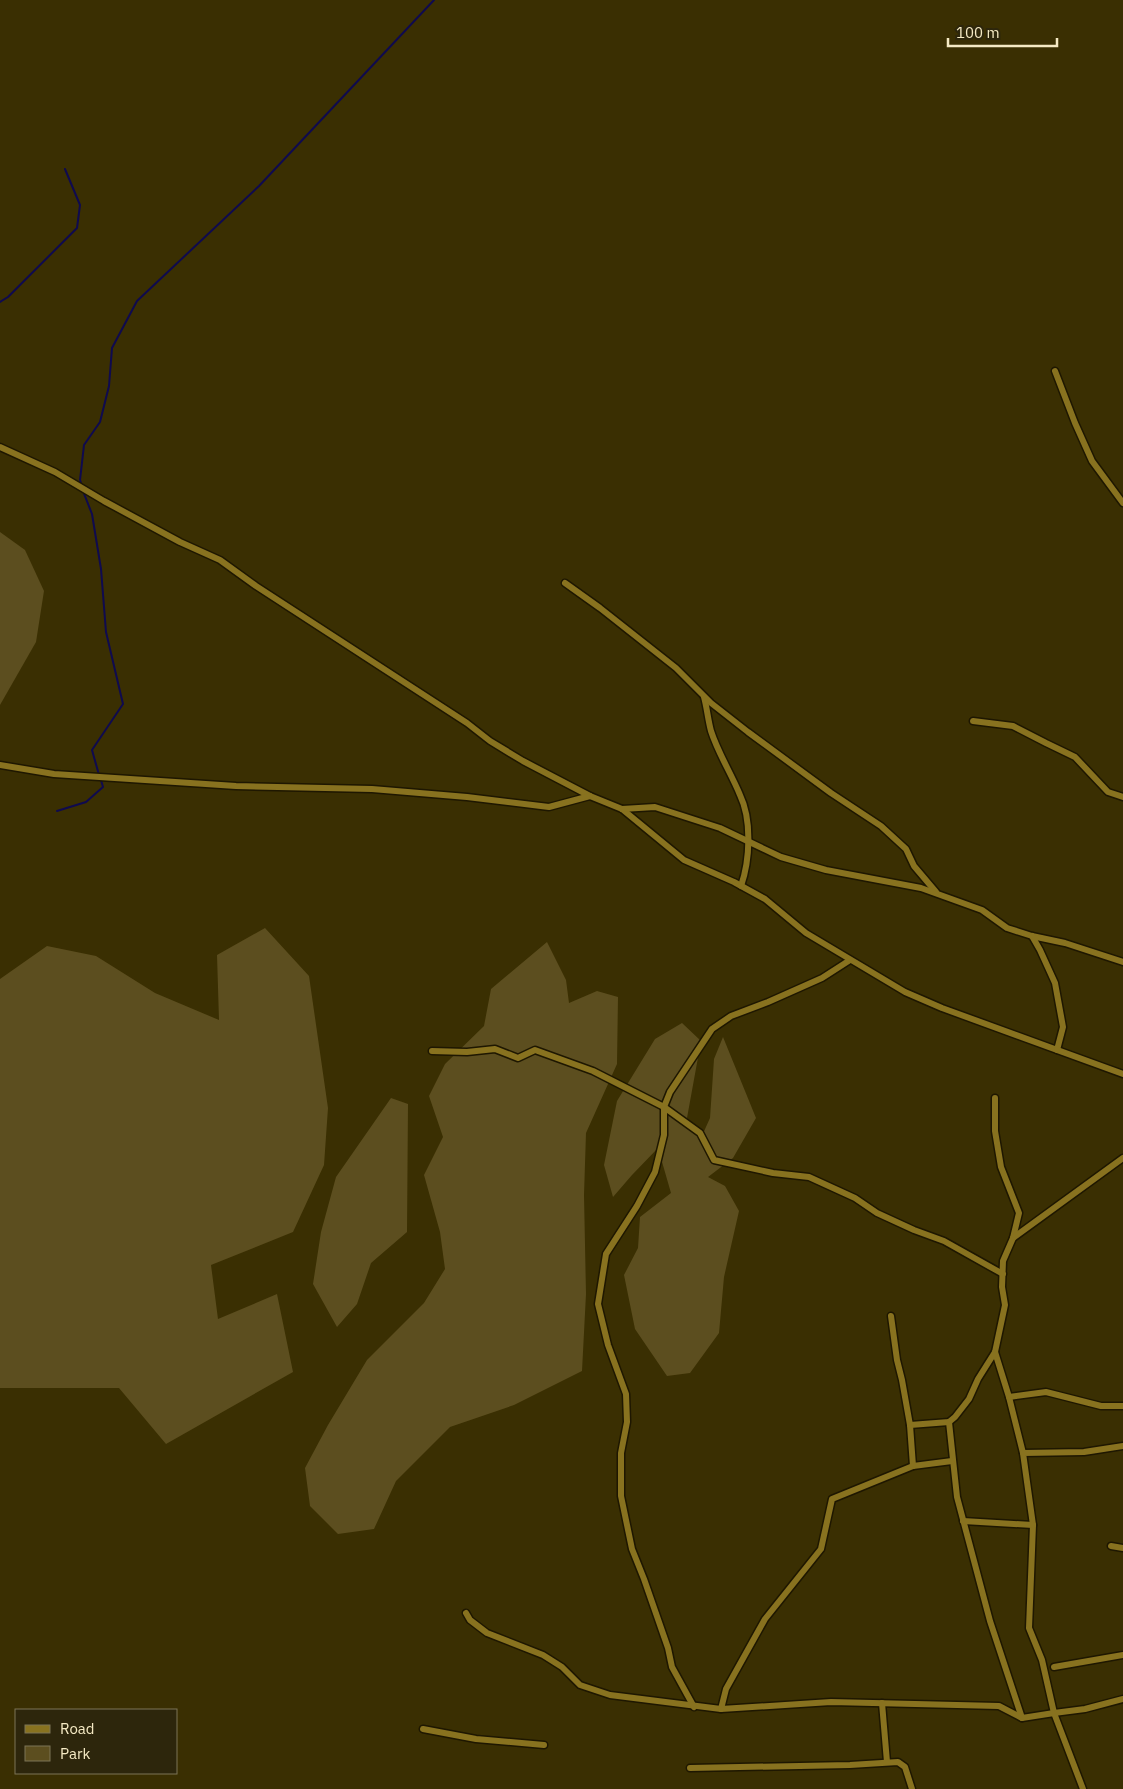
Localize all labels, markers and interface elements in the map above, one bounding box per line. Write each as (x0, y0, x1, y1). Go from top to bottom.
scale bar (948, 15, 1057, 47)
text: 100 m (956, 23, 1000, 42)
legend (15, 1709, 178, 1774)
text: Road (60, 1719, 95, 1738)
text: Park (60, 1744, 90, 1763)

